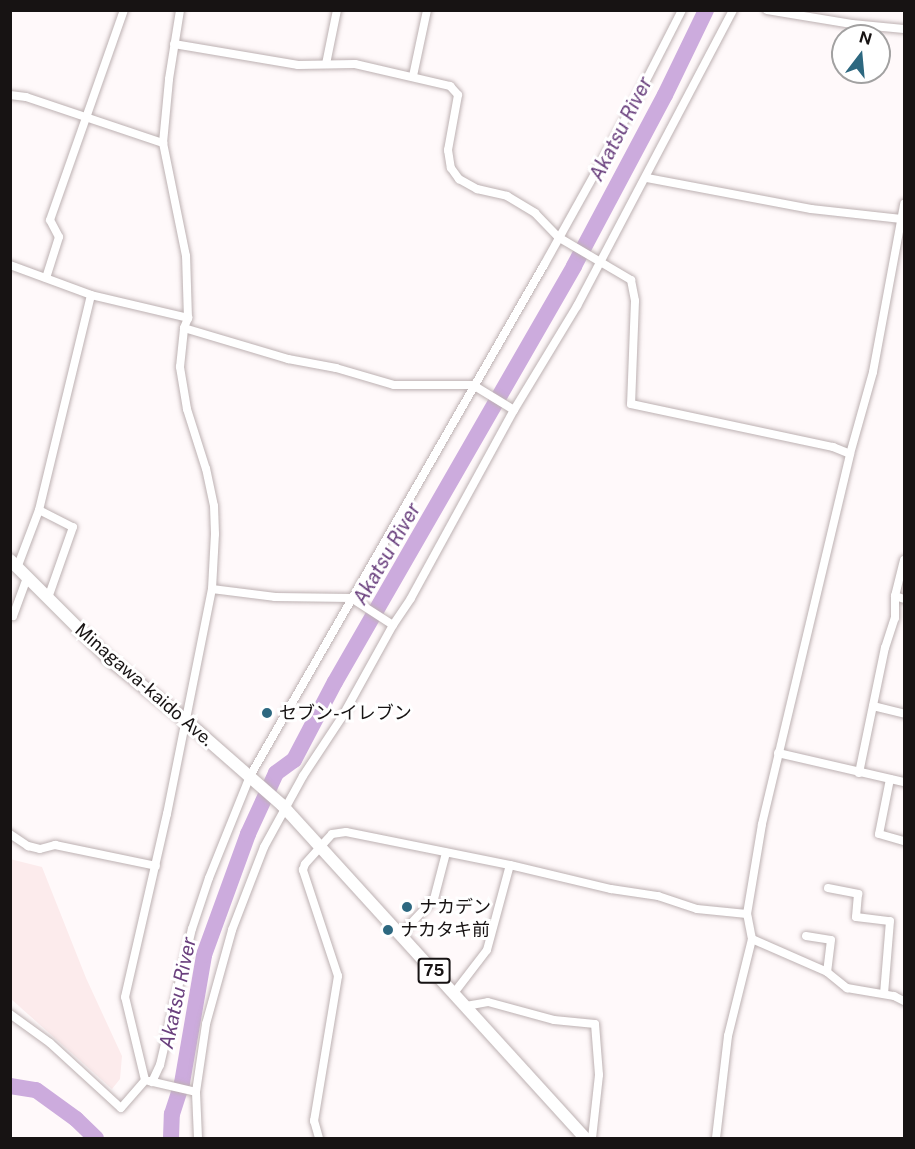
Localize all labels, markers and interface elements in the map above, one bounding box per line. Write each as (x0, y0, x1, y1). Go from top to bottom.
north arrow (831, 24, 891, 84)
text: N (857, 27, 874, 49)
water label: Akatsu River (585, 73, 657, 185)
water label: Akatsu River (348, 499, 426, 609)
street label: Minagawa-kaido Ave. (70, 619, 218, 751)
place label: セブン-イレブン (279, 702, 412, 724)
marker: セブン-イレブン (260, 706, 274, 720)
place label: ナカデン (419, 896, 491, 918)
marker: ナカデン (400, 900, 414, 914)
place label: ナカタキ前 (400, 919, 490, 941)
marker: ナカタキ前 (381, 923, 395, 937)
water label: Akatsu River (154, 935, 202, 1051)
road number: 75 (418, 958, 450, 984)

